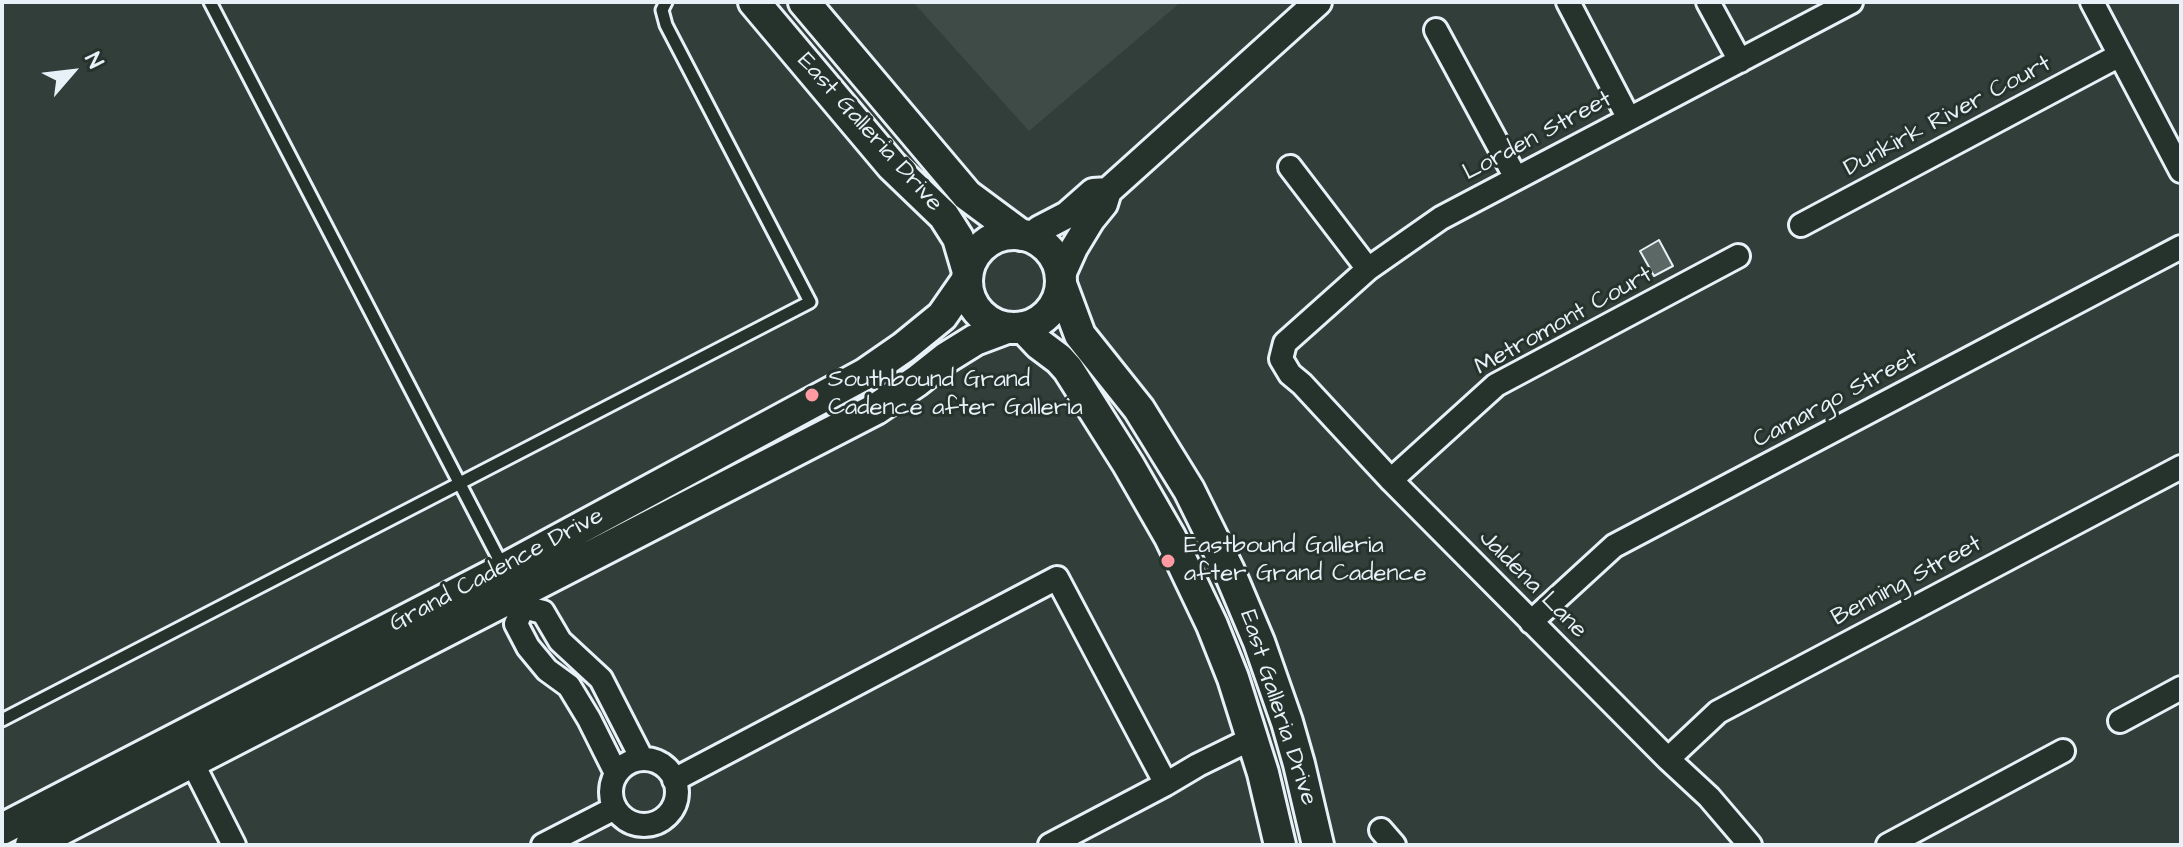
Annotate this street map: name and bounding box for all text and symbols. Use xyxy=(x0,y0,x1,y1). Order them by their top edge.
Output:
north arrow xyxy=(32,32,112,112)
text: N xyxy=(77,47,111,74)
street label: East Galleria Drive xyxy=(790,48,948,218)
street label: Dunkirk River Court xyxy=(1840,50,2056,184)
street label: Lorden Street xyxy=(1459,86,1617,188)
street label: Metromont Court xyxy=(1470,261,1658,383)
street label: Camargo Street xyxy=(1749,344,1923,456)
place label: Southbound Grand Cadence after Galleria xyxy=(828,367,1083,423)
marker: Southbound Grand Cadence after Galleria xyxy=(803,386,821,404)
street label: Grand Cadence Drive xyxy=(385,502,609,640)
street label: Jaldena Lane xyxy=(1472,525,1592,645)
street label: Benning Street xyxy=(1827,530,1987,634)
place label: Eastbound Galleria after Grand Cadence xyxy=(1184,533,1427,589)
marker: Eastbound Galleria after Grand Cadence xyxy=(1159,552,1177,570)
street label: East Galleria Drive xyxy=(1232,607,1322,809)

